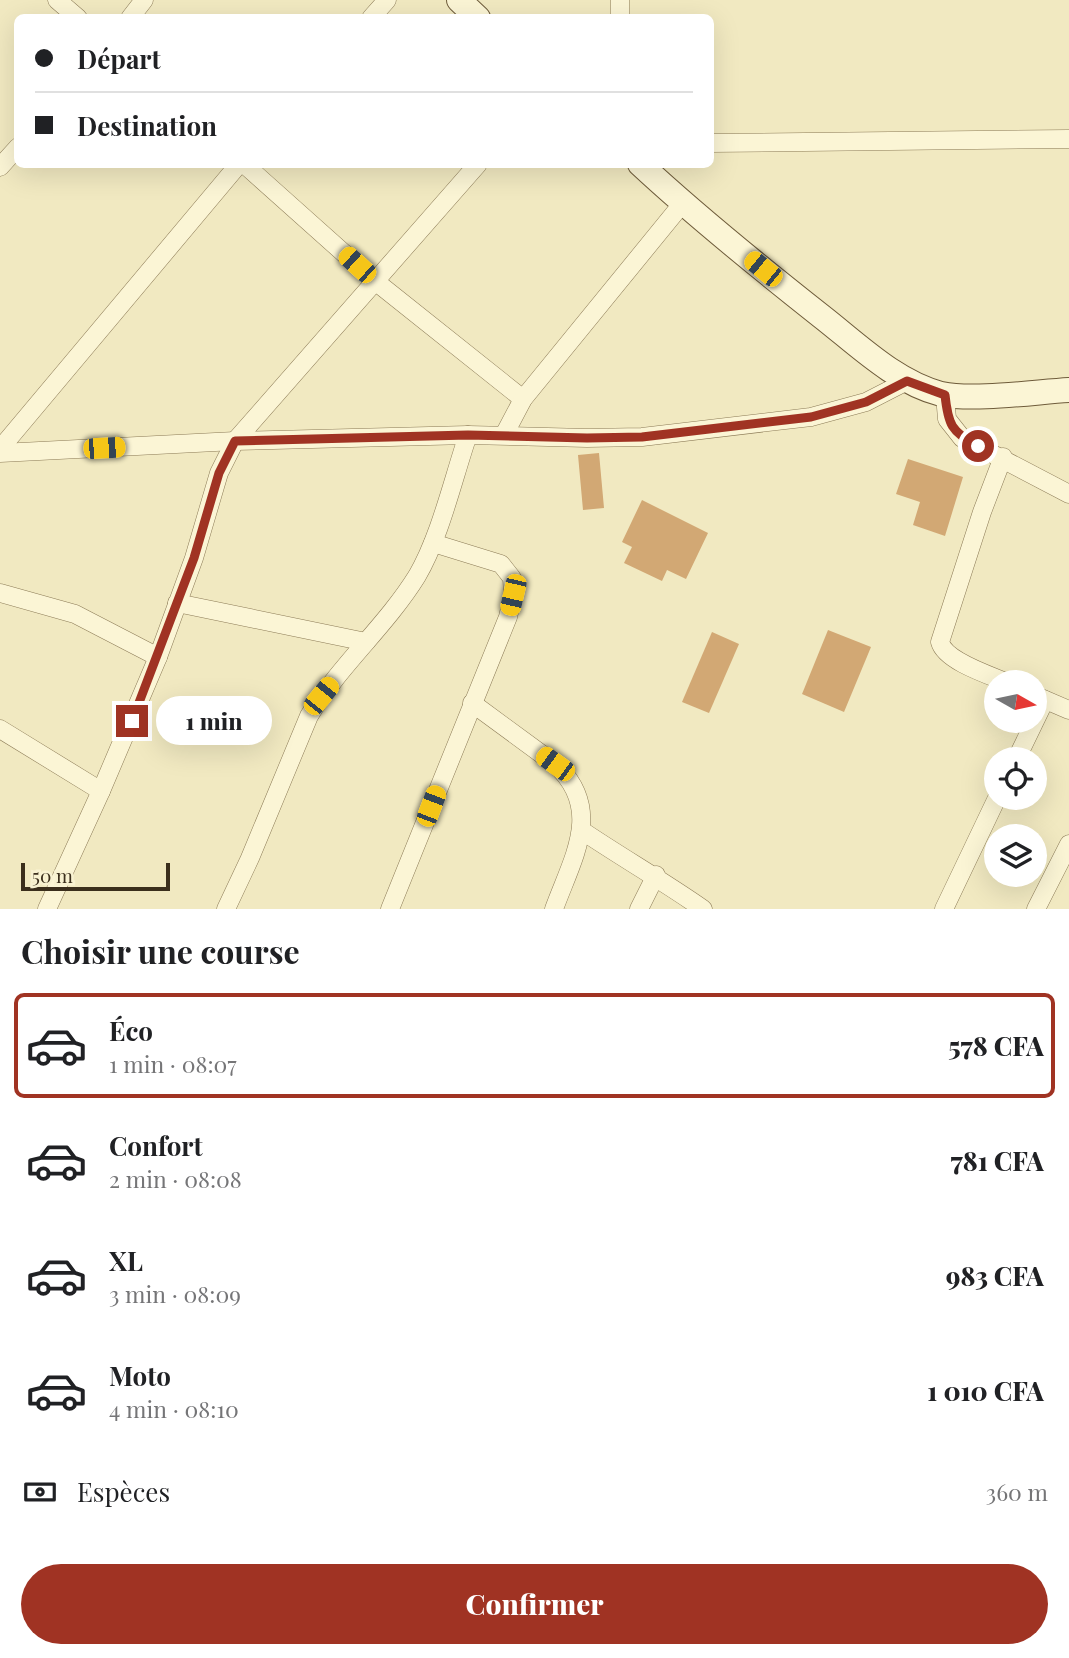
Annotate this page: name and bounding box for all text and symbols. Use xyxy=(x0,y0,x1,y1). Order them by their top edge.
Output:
text: Départ xyxy=(77,41,161,76)
text: Destination xyxy=(77,108,217,143)
car xyxy=(335,243,380,287)
car xyxy=(741,248,786,290)
route start xyxy=(962,430,994,462)
car xyxy=(83,436,126,460)
car xyxy=(499,572,528,618)
north arrow xyxy=(984,670,1046,733)
map controls xyxy=(984,670,1047,887)
car xyxy=(300,673,343,719)
callout: 1 min xyxy=(156,696,272,746)
route end xyxy=(116,705,148,737)
text: 1 min xyxy=(186,705,242,736)
car xyxy=(532,743,579,785)
button: locate xyxy=(984,747,1047,810)
car xyxy=(414,783,449,829)
button: layers xyxy=(984,824,1047,887)
scale bar xyxy=(21,860,170,892)
text: 50 m xyxy=(32,862,73,888)
text: Choisir une course xyxy=(21,929,300,972)
text: Éco xyxy=(109,1013,153,1048)
icon: car xyxy=(25,1014,88,1077)
text: 578 CFA xyxy=(948,1028,1044,1063)
text: 1 min · 08:07 xyxy=(109,1048,237,1079)
text: Confort xyxy=(109,1128,203,1163)
icon: car xyxy=(25,1129,88,1192)
text: 781 CFA xyxy=(951,1143,1044,1178)
text: 2 min · 08:08 xyxy=(109,1163,242,1194)
text: XL xyxy=(109,1243,143,1278)
icon: car xyxy=(25,1244,88,1307)
text: 983 CFA xyxy=(946,1258,1044,1293)
text: 3 min · 08:09 xyxy=(109,1278,241,1309)
text: Moto xyxy=(109,1358,171,1393)
icon: car xyxy=(25,1359,88,1422)
text: 1 010 CFA xyxy=(927,1373,1044,1408)
text: 4 min · 08:10 xyxy=(109,1393,239,1424)
icon: cash xyxy=(21,1473,59,1511)
text: Espèces xyxy=(77,1474,170,1509)
text: 360 m xyxy=(986,1476,1048,1507)
button: Confirmer xyxy=(21,1564,1048,1644)

